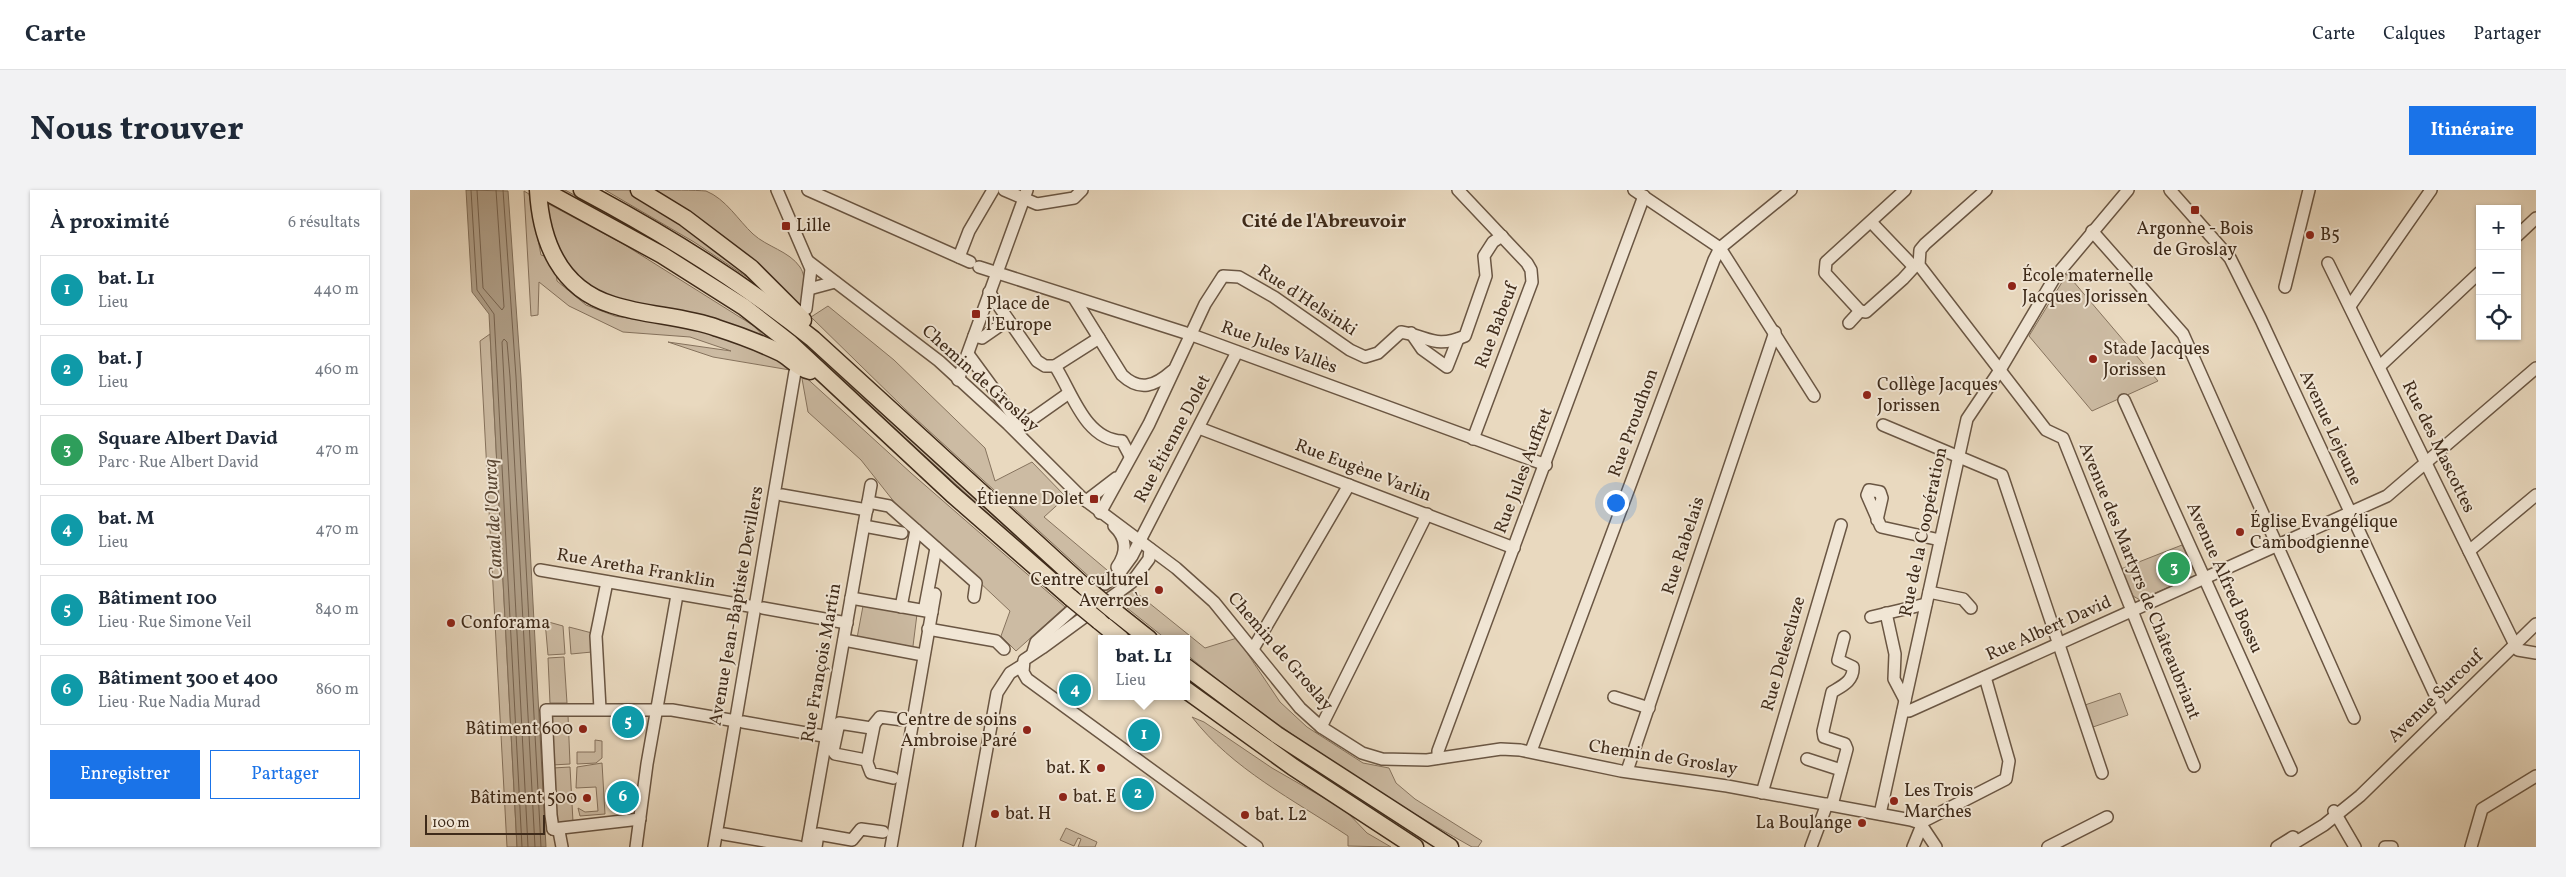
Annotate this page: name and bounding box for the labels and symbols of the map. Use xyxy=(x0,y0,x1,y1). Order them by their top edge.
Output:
marker: Argonne - Bois de Groslay xyxy=(2189,204,2201,216)
district label: Cité de l'Abreuvoir xyxy=(1242,209,1406,235)
place label: Lille xyxy=(796,214,831,239)
place label: Argonne - Bois de Groslay xyxy=(2137,217,2253,263)
marker: Lille xyxy=(780,220,792,232)
place label: B5 xyxy=(2320,223,2340,248)
marker: B5 xyxy=(2304,229,2316,241)
street label: Rue d'Helsinki xyxy=(1252,259,1362,343)
place label: École maternelle Jacques Jorissen xyxy=(2022,264,2153,310)
street label: Rue Babeuf xyxy=(1469,278,1525,372)
marker: École maternelle Jacques Jorissen xyxy=(2006,280,2018,292)
place label: Place de l'Europe xyxy=(986,292,1052,338)
marker: Place de l'Europe xyxy=(970,308,982,320)
street label: Rue Jules Vallès xyxy=(1217,315,1341,381)
street label: Chemin de Groslay xyxy=(916,319,1044,439)
place label: Stade Jacques Jorissen xyxy=(2103,337,2210,383)
marker: Stade Jacques Jorissen xyxy=(2087,353,2099,365)
street label: Rue Proudhon xyxy=(1603,365,1665,481)
street label: Avenue Lejeune xyxy=(2292,366,2368,490)
street label: Rue Étienne Dolet xyxy=(1129,370,1217,508)
place label: Collège Jacques Jorissen xyxy=(1877,373,1998,419)
street label: Rue des Mascottes xyxy=(2395,377,2481,517)
marker: Collège Jacques Jorissen xyxy=(1861,389,1873,401)
street label: Rue Jules Auffret xyxy=(1489,405,1559,537)
street label: Rue Eugène Varlin xyxy=(1291,433,1435,509)
street label: Avenue des Martyrs de Châteaubriant xyxy=(2072,439,2206,723)
street label: Rue de la Coopération xyxy=(1894,445,1954,619)
water label: Canal de l'Ourcq xyxy=(478,458,510,580)
street label: Avenue Jean-Baptiste Devillers xyxy=(704,484,770,728)
place label: Étienne Dolet xyxy=(977,487,1084,512)
your location xyxy=(1603,490,1629,516)
marker: Étienne Dolet xyxy=(1088,493,1100,505)
street label: Rue Rabelais xyxy=(1656,494,1712,598)
street label: Avenue Alfred Bossu xyxy=(2179,499,2269,657)
place label: Église Evangélique Cambodgienne xyxy=(2250,510,2398,556)
marker: Église Evangélique Cambodgienne xyxy=(2234,526,2246,538)
street label: Rue Aretha Franklin xyxy=(554,543,718,595)
pin: 3 xyxy=(2158,549,2190,587)
place label: Centre culturel Averroès xyxy=(1030,568,1149,614)
street label: Rue François Martin xyxy=(796,581,848,745)
marker: Centre culturel Averroès xyxy=(1153,584,1165,596)
street label: Chemin de Groslay xyxy=(1221,587,1339,717)
street label: Rue Albert David xyxy=(1982,590,2116,668)
street label: Rue Delescluze xyxy=(1756,594,1812,714)
place label: Conforama xyxy=(461,611,550,636)
marker: Conforama xyxy=(445,617,457,629)
street label: Avenue Surcouf xyxy=(2383,644,2491,749)
pin: 4 xyxy=(1059,671,1091,709)
pin: 5 xyxy=(612,703,644,741)
place label: Centre de soins Ambroise Paré xyxy=(897,708,1017,754)
pin: 1 xyxy=(1128,716,1160,754)
place label: Bâtiment 600 xyxy=(465,717,573,742)
marker: Bâtiment 600 xyxy=(577,723,589,735)
marker: Centre de soins Ambroise Paré xyxy=(1021,724,1033,736)
street label: Chemin de Groslay xyxy=(1587,734,1740,782)
place label: bat. K xyxy=(1046,756,1091,781)
marker: bat. K xyxy=(1095,762,1107,774)
pin: 2 xyxy=(1122,775,1154,813)
pin: 6 xyxy=(607,778,639,816)
place label: Les Trois Marches xyxy=(1904,779,1973,825)
place label: bat. E xyxy=(1073,785,1117,810)
place label: Bâtiment 500 xyxy=(470,786,577,811)
marker: bat. E xyxy=(1057,791,1069,803)
marker: Bâtiment 500 xyxy=(581,792,593,804)
marker: Les Trois Marches xyxy=(1888,795,1900,807)
place label: bat. H xyxy=(1005,802,1051,827)
place label: bat. L2 xyxy=(1255,803,1307,828)
marker: bat. H xyxy=(989,808,1001,820)
marker: bat. L2 xyxy=(1239,809,1251,821)
place label: La Boulange xyxy=(1756,811,1852,836)
scale bar xyxy=(425,812,545,835)
marker: La Boulange xyxy=(1856,817,1868,829)

